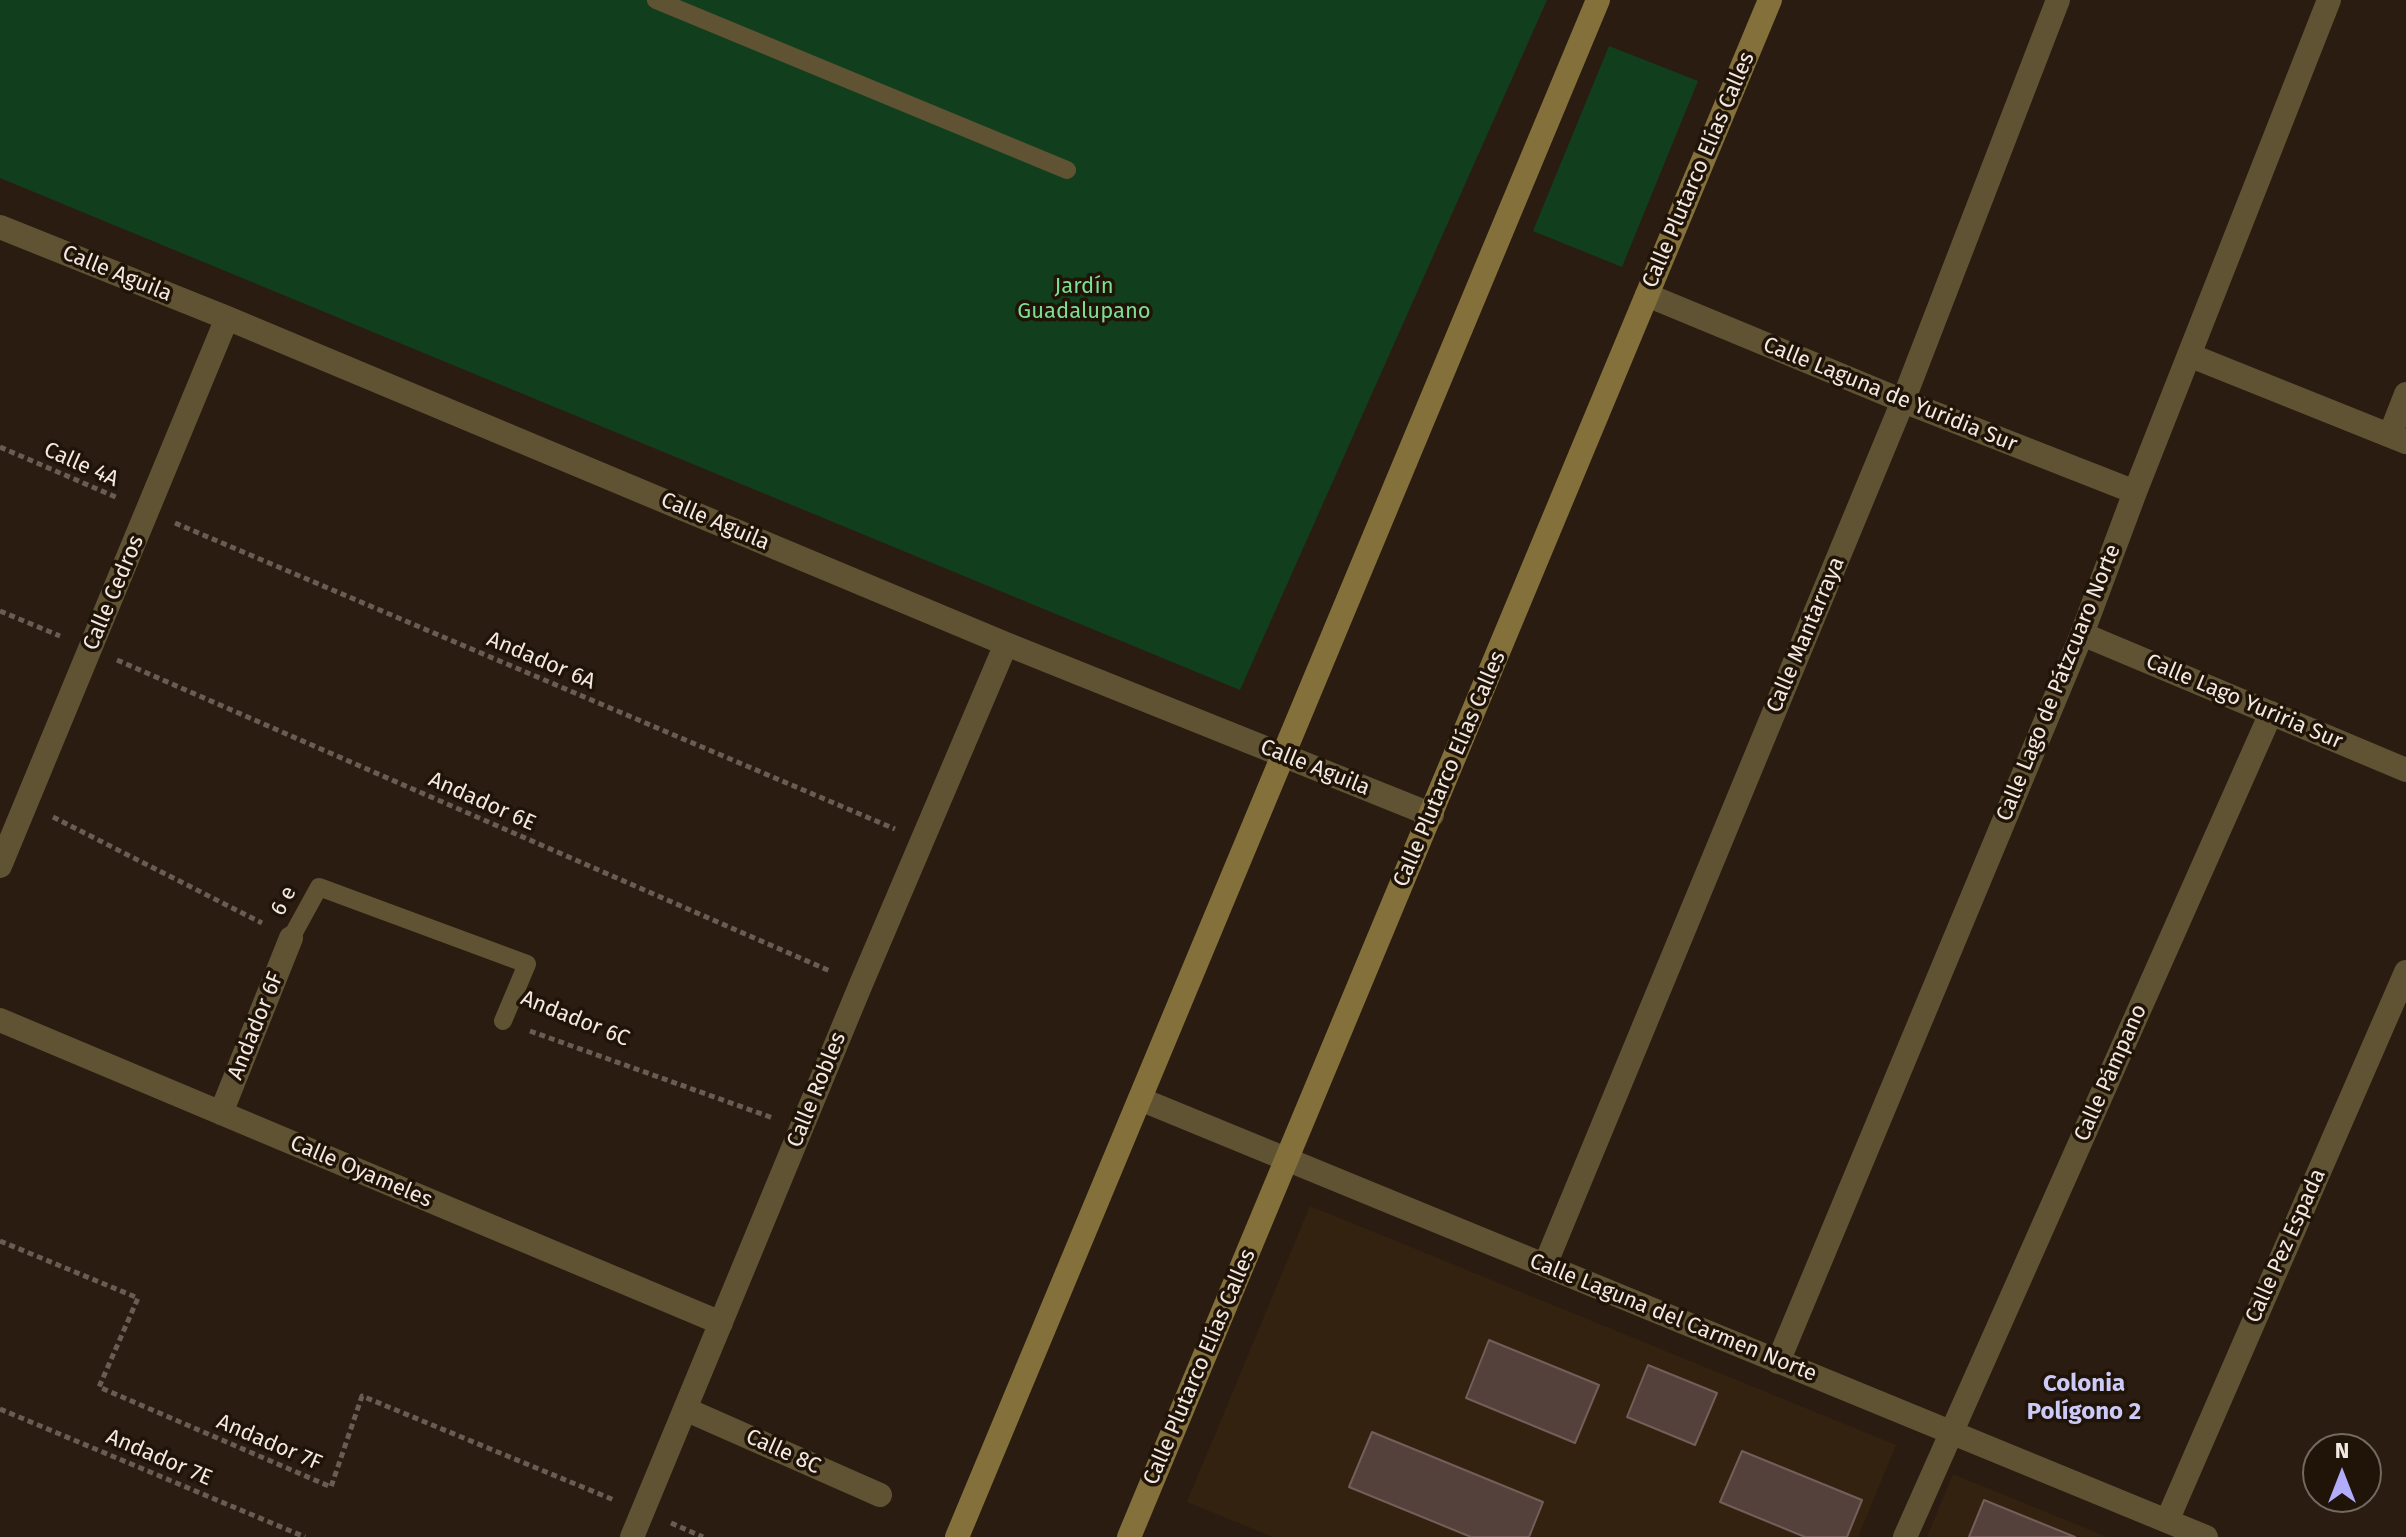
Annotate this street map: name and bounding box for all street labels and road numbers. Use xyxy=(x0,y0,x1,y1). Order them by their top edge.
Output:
street label: Calle Plutarco Elías Calles xyxy=(1637,48,1761,292)
street label: Calle Aguila xyxy=(58,240,176,308)
street label: Calle Laguna de Yuridia Sur xyxy=(1759,332,2021,458)
street label: Calle 4A xyxy=(40,437,122,493)
street label: Calle Aguila xyxy=(657,487,773,557)
street label: Calle Cedros xyxy=(78,531,150,655)
street label: Calle Lago de Pátzcuaro Norte xyxy=(1991,541,2127,825)
street label: Calle Mantarraya xyxy=(1761,553,1851,717)
street label: Andador 6A xyxy=(483,626,599,696)
street label: Calle Plutarco Elías Calles xyxy=(1388,647,1512,891)
street label: Calle Lago Yuriria Sur xyxy=(2142,649,2346,755)
street label: Calle Aguila xyxy=(1256,734,1374,802)
street label: Andador 6E xyxy=(424,767,540,837)
street label: 6 e xyxy=(265,882,303,920)
street label: Andador 6F xyxy=(223,968,289,1084)
street label: Andador 6C xyxy=(517,985,633,1053)
street label: Calle Pámpano xyxy=(2069,1000,2153,1146)
street label: Calle Robles xyxy=(782,1029,852,1151)
street label: Calle Oyameles xyxy=(286,1130,436,1214)
street label: Calle Pez Espada xyxy=(2240,1165,2332,1327)
street label: Calle Plutarco Elías Calles xyxy=(1138,1245,1262,1489)
street label: Calle Laguna del Carmen Norte xyxy=(1526,1248,1820,1388)
street label: Andador 7F xyxy=(213,1409,325,1477)
street label: Andador 7E xyxy=(102,1424,216,1492)
street label: Calle 8C xyxy=(742,1424,824,1480)

